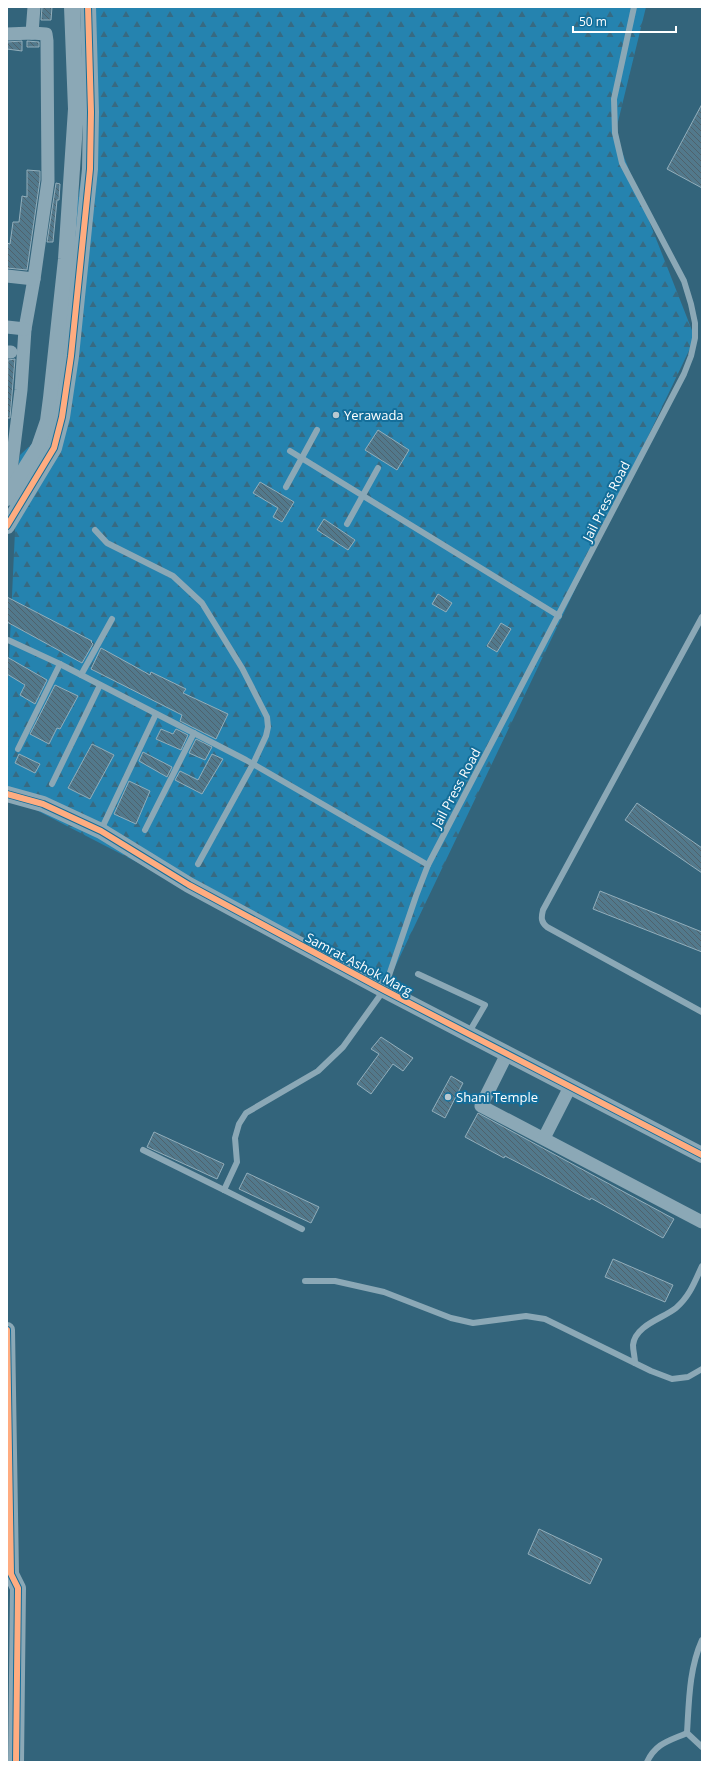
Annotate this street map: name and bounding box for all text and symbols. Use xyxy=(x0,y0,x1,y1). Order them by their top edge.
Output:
scale bar xyxy=(573,8,676,34)
text: 50 m xyxy=(579,13,607,30)
place label: Yerawada xyxy=(344,406,404,424)
marker: Yerawada xyxy=(331,410,341,420)
street label: Jail Press Road xyxy=(577,458,634,546)
street label: Jail Press Road xyxy=(426,745,485,833)
street label: Samrat Ashok Marg xyxy=(302,928,416,1000)
place label: Shani Temple xyxy=(456,1088,538,1106)
marker: Shani Temple xyxy=(443,1092,453,1102)

